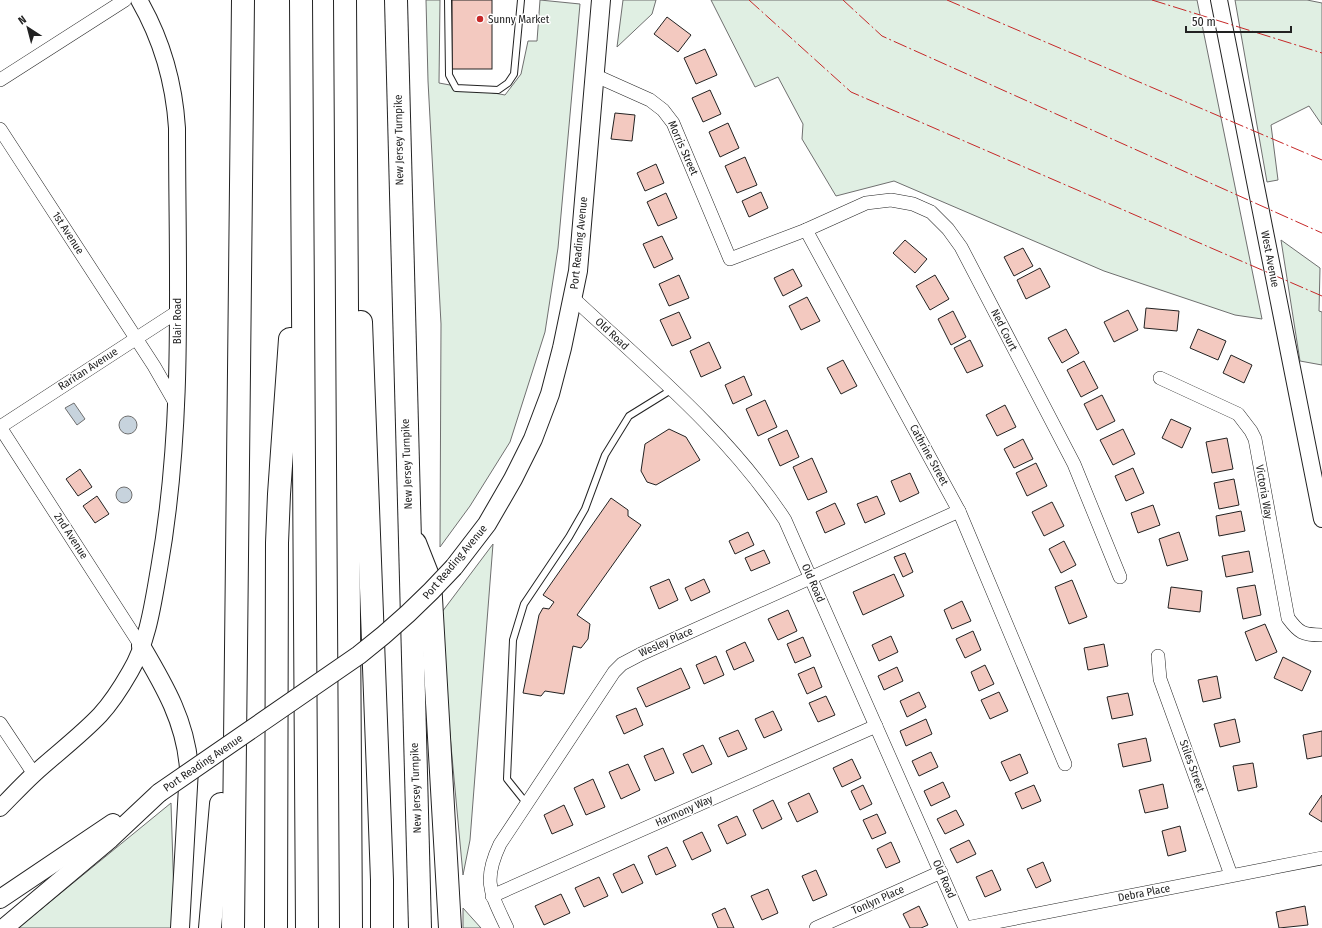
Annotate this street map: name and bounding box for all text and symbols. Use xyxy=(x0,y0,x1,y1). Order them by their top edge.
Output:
north arrow xyxy=(8,8,48,48)
scale bar xyxy=(1186,8,1291,34)
text: N xyxy=(16,13,29,28)
place label: Sunny Market xyxy=(488,13,550,26)
marker: Sunny Market xyxy=(475,14,485,24)
text: 50 m xyxy=(1192,15,1216,29)
street label: New Jersey Turnpike xyxy=(392,95,406,185)
street label: Morris Street xyxy=(665,119,701,178)
street label: Port Reading Avenue xyxy=(568,196,590,290)
street label: 1st Avenue xyxy=(49,209,87,257)
street label: West Avenue xyxy=(1258,230,1282,288)
street label: Blair Road xyxy=(171,298,184,344)
street label: Ned Court xyxy=(988,307,1020,353)
street label: Old Road xyxy=(593,315,631,353)
street label: Raritan Avenue xyxy=(56,345,120,393)
street label: New Jersey Turnpike xyxy=(399,418,415,510)
street label: Cathrine Street xyxy=(907,422,951,488)
street label: Victoria Way xyxy=(1253,464,1275,520)
street label: 2nd Avenue xyxy=(51,511,91,561)
street label: Port Reading Avenue xyxy=(420,522,490,602)
street label: Old Road xyxy=(799,562,827,604)
street label: Wesley Place xyxy=(637,624,695,660)
street label: Port Reading Avenue xyxy=(161,732,245,794)
street label: Stiles Street xyxy=(1177,738,1208,794)
street label: New Jersey Turnpike xyxy=(408,742,424,834)
street label: Harmony Way xyxy=(653,793,715,829)
street label: Old Road xyxy=(930,858,958,900)
street label: Debra Place xyxy=(1117,882,1171,904)
street label: Tonlyn Place xyxy=(850,883,906,917)

